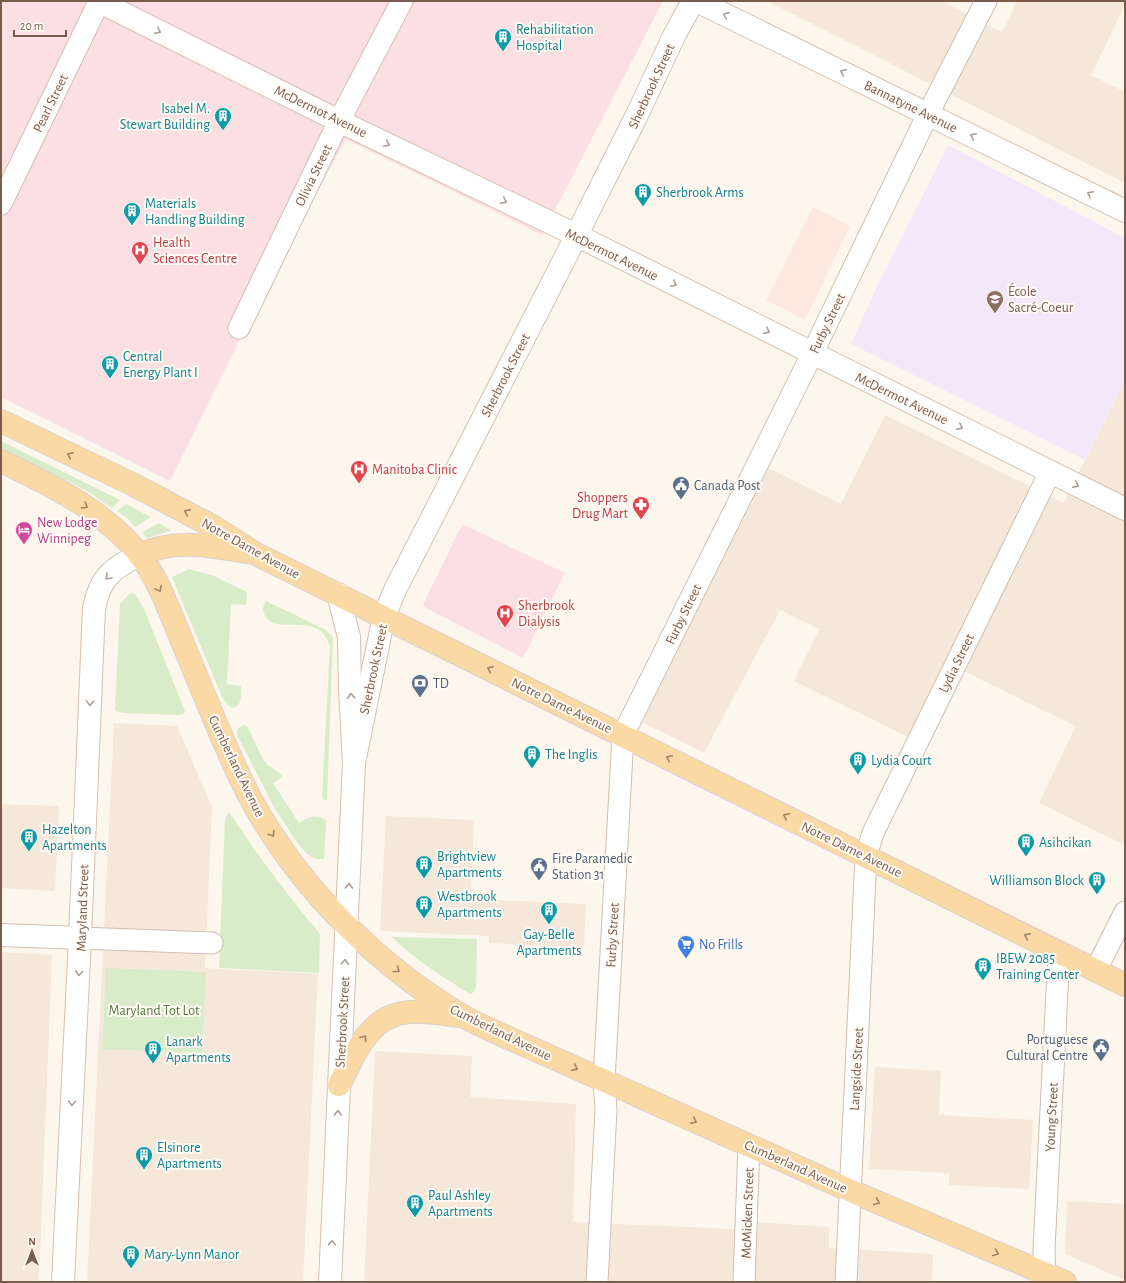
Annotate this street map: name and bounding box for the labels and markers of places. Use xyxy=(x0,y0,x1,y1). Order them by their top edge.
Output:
place label: Rehabilitation Hospital xyxy=(516,23,594,53)
building icon: Rehabilitation Hospital xyxy=(493,27,513,52)
place label: Isabel M. Stewart Building xyxy=(120,102,210,132)
building icon: Isabel M. Stewart Building xyxy=(213,106,233,131)
building icon: Sherbrook Arms xyxy=(633,182,653,207)
place label: Sherbrook Arms xyxy=(656,186,744,200)
place label: Materials Handling Building xyxy=(145,197,245,227)
building icon: Materials Handling Building xyxy=(122,201,142,226)
place label: Health Sciences Centre xyxy=(153,236,237,266)
hospital icon: Health Sciences Centre xyxy=(130,240,150,265)
place label: École Sacré-Coeur xyxy=(1008,282,1074,315)
school or university icon: École Sacré-Coeur xyxy=(985,289,1005,314)
place label: Central Energy Plant I xyxy=(123,350,198,380)
building icon: Central Energy Plant I xyxy=(100,354,120,379)
hospital icon: Manitoba Clinic xyxy=(349,459,369,484)
place label: Manitoba Clinic xyxy=(372,463,458,477)
public building icon: Canada Post xyxy=(671,475,691,500)
place label: Canada Post xyxy=(694,479,761,493)
place label: Shoppers Drug Mart xyxy=(572,491,629,521)
pharmacy icon: Shoppers Drug Mart xyxy=(631,495,651,520)
place label: New Lodge Winnipeg xyxy=(37,516,98,546)
hotel icon: New Lodge Winnipeg xyxy=(14,520,34,545)
place label: Sherbrook Dialysis xyxy=(518,599,575,629)
hospital icon: Sherbrook Dialysis xyxy=(495,603,515,628)
bank icon: TD xyxy=(410,673,430,698)
place label: TD xyxy=(433,677,449,691)
building icon: The Inglis xyxy=(522,744,542,769)
place label: The Inglis xyxy=(545,748,597,762)
building icon: Lydia Court xyxy=(848,750,868,775)
place label: Lydia Court xyxy=(871,754,932,768)
place label: Hazelton Apartments xyxy=(42,823,107,853)
building icon: Hazelton Apartments xyxy=(19,827,39,852)
building icon: Asihcikan xyxy=(1016,832,1036,857)
place label: Asihcikan xyxy=(1039,836,1091,850)
place label: Brightview Apartments xyxy=(437,850,502,880)
place label: Fire Paramedic Station 31 xyxy=(552,852,633,882)
building icon: Brightview Apartments xyxy=(414,854,434,879)
public building icon: Fire Paramedic Station 31 xyxy=(529,856,549,881)
building icon: Williamson Block xyxy=(1087,870,1107,895)
place label: Williamson Block xyxy=(989,874,1085,888)
place label: Westbrook Apartments xyxy=(437,890,502,920)
building icon: Westbrook Apartments xyxy=(414,894,434,919)
building icon: Gay-Belle Apartments xyxy=(539,900,559,925)
place label: Gay-Belle Apartments xyxy=(517,928,581,958)
supermarket icon: No Frills xyxy=(676,934,696,959)
place label: No Frills xyxy=(699,938,743,952)
place label: IBEW 2085 Training Center xyxy=(996,952,1080,982)
building icon: IBEW 2085 Training Center xyxy=(973,956,993,981)
place label: Portuguese Cultural Centre xyxy=(1006,1033,1088,1063)
place label: Lanark Apartments xyxy=(166,1035,231,1065)
public building icon: Portuguese Cultural Centre xyxy=(1091,1037,1111,1062)
building icon: Lanark Apartments xyxy=(143,1039,163,1064)
place label: Elsinore Apartments xyxy=(157,1141,222,1171)
building icon: Elsinore Apartments xyxy=(134,1145,154,1170)
place label: Paul Ashley Apartments xyxy=(428,1189,493,1219)
building icon: Paul Ashley Apartments xyxy=(405,1193,425,1218)
building icon: Mary-Lynn Manor xyxy=(121,1244,141,1269)
place label: Mary-Lynn Manor xyxy=(144,1248,240,1262)

